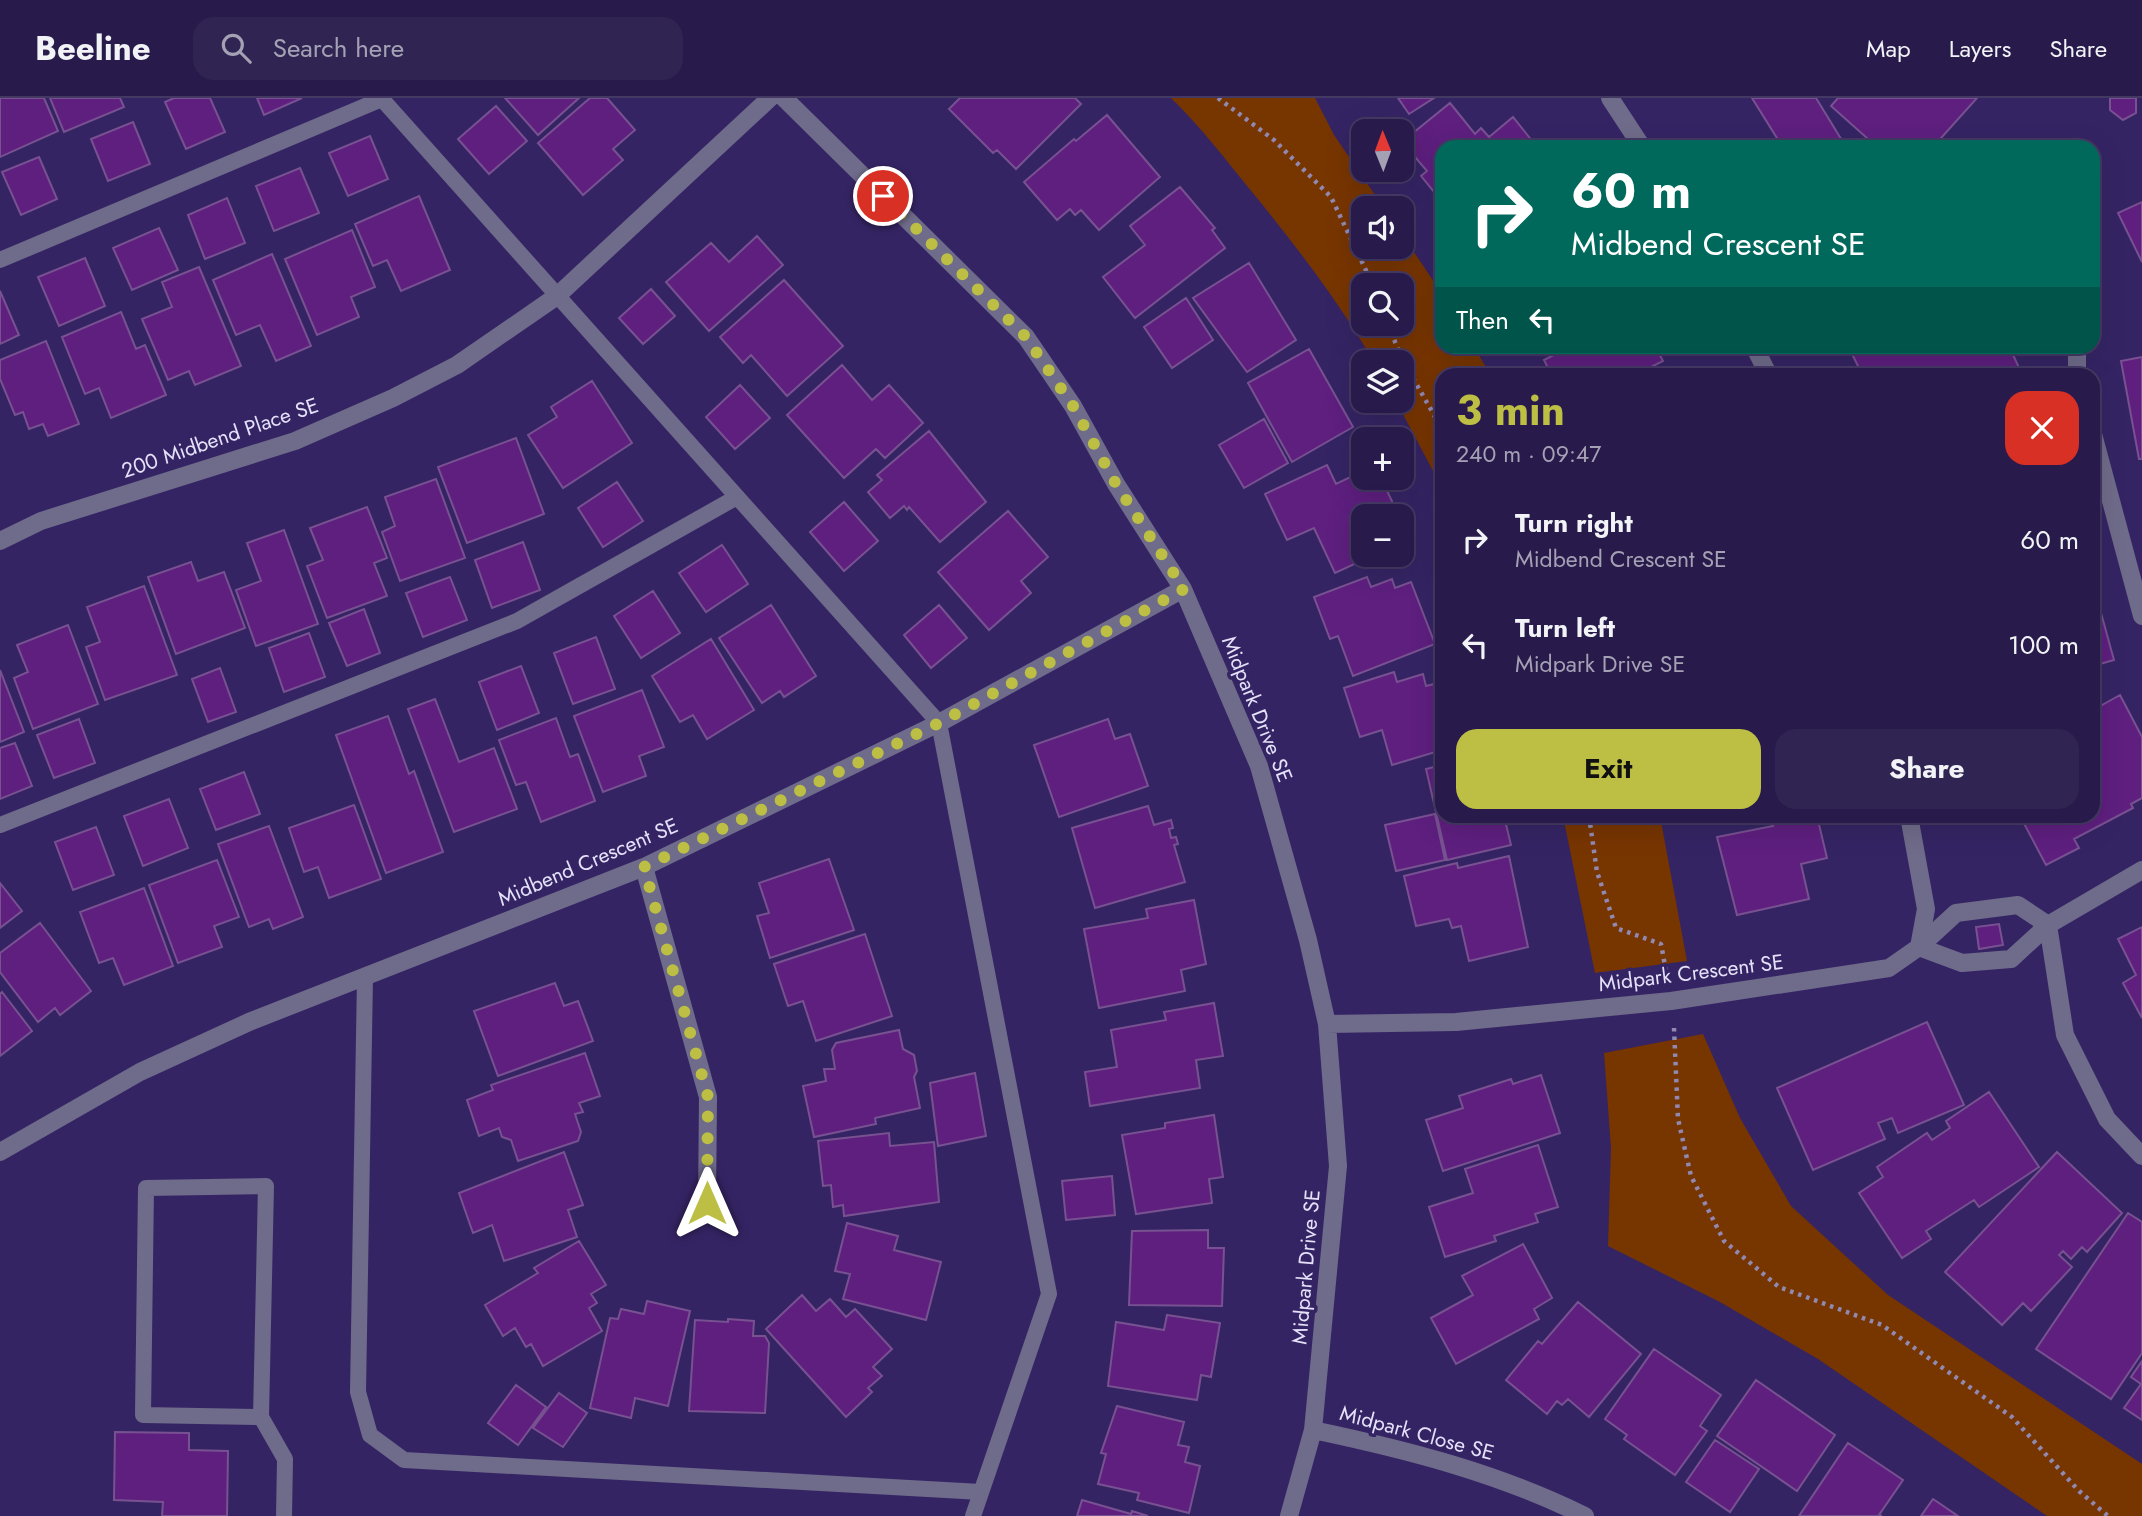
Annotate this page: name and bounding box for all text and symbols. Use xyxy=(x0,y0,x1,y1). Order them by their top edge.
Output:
search box xyxy=(193,17,683,80)
text: Beeline xyxy=(35,25,151,72)
icon: search xyxy=(217,29,255,67)
text: Search here xyxy=(273,29,404,67)
text: Map xyxy=(1866,31,1911,66)
text: Layers xyxy=(1949,31,2011,66)
text: Share xyxy=(2049,31,2107,66)
north arrow xyxy=(1351,119,1414,182)
map controls xyxy=(1351,119,1414,567)
text: 60 m xyxy=(1571,156,1691,226)
pin xyxy=(853,166,913,226)
icon: right xyxy=(1456,168,1547,259)
icon: arrive xyxy=(864,177,902,215)
button: sound xyxy=(1351,196,1414,259)
text: Midbend Crescent SE xyxy=(1571,221,1866,267)
button: search xyxy=(1351,273,1414,336)
text: Then xyxy=(1456,301,1509,339)
icon: left xyxy=(1523,301,1561,339)
button: layers xyxy=(1351,350,1414,413)
text: 3 min xyxy=(1456,380,1565,441)
street label: 200 Midbend Place SE xyxy=(117,390,323,486)
button: close xyxy=(2005,391,2079,465)
button: + xyxy=(1351,427,1414,490)
text: 240 m · 09:47 xyxy=(1456,437,1601,471)
button: − xyxy=(1351,504,1414,567)
text: Turn right xyxy=(1515,504,1633,542)
icon: right xyxy=(1456,521,1494,559)
text: 60 m xyxy=(2020,521,2079,559)
text: Midbend Crescent SE xyxy=(1515,542,1727,576)
text: Turn left xyxy=(1515,609,1615,647)
icon: left xyxy=(1456,626,1494,664)
text: 100 m xyxy=(2008,626,2079,664)
street label: Midpark Drive SE xyxy=(1214,631,1300,787)
text: Midpark Drive SE xyxy=(1515,647,1685,681)
button: Exit xyxy=(1456,729,1761,809)
button: Share xyxy=(1775,729,2079,809)
street label: Midbend Crescent SE xyxy=(493,810,683,914)
street label: Midpark Crescent SE xyxy=(1597,947,1785,999)
position arrow xyxy=(670,1166,744,1240)
street label: Midpark Drive SE xyxy=(1284,1188,1328,1346)
street label: Midpark Close SE xyxy=(1337,1398,1497,1468)

